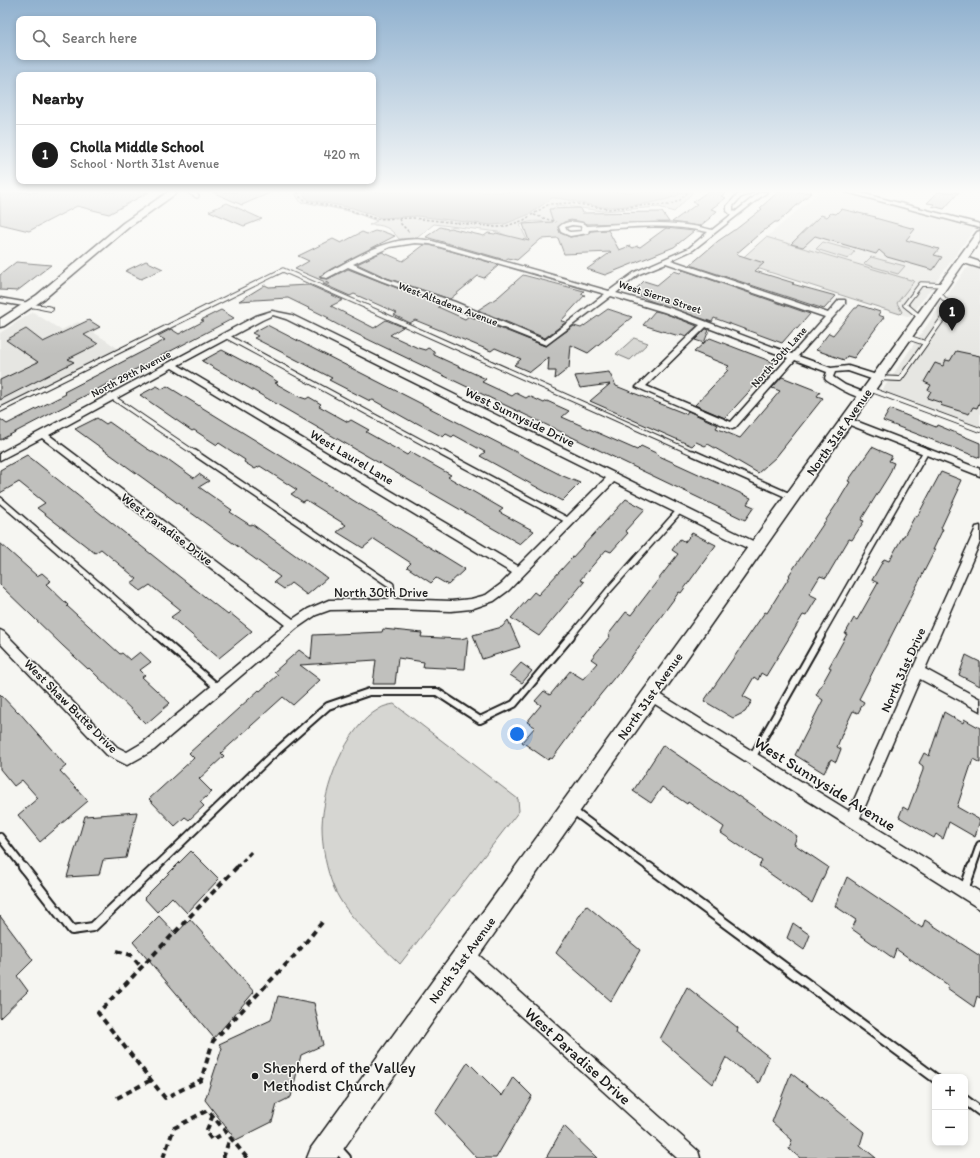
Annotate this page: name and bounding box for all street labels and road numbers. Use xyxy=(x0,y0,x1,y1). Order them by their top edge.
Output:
street label: West Sierra Street xyxy=(617,277,703,317)
street label: West Altadena Avenue xyxy=(396,279,500,329)
street label: North 30th Lane xyxy=(748,324,810,390)
street label: North 29th Avenue xyxy=(89,347,173,401)
street label: West Sunnyside Drive xyxy=(463,384,577,450)
street label: North 31st Avenue xyxy=(803,385,875,479)
street label: West Laurel Lane xyxy=(308,426,396,488)
street label: West Paradise Drive xyxy=(118,490,216,568)
street label: North 30th Drive xyxy=(334,585,428,600)
street label: North 31st Drive xyxy=(878,625,928,715)
street label: North 31st Avenue xyxy=(614,649,686,743)
street label: West Shaw Butte Drive xyxy=(21,656,121,756)
street label: West Sunnyside Avenue xyxy=(751,733,899,835)
street label: North 31st Avenue xyxy=(426,914,498,1006)
street label: West Paradise Drive xyxy=(521,1003,635,1109)

